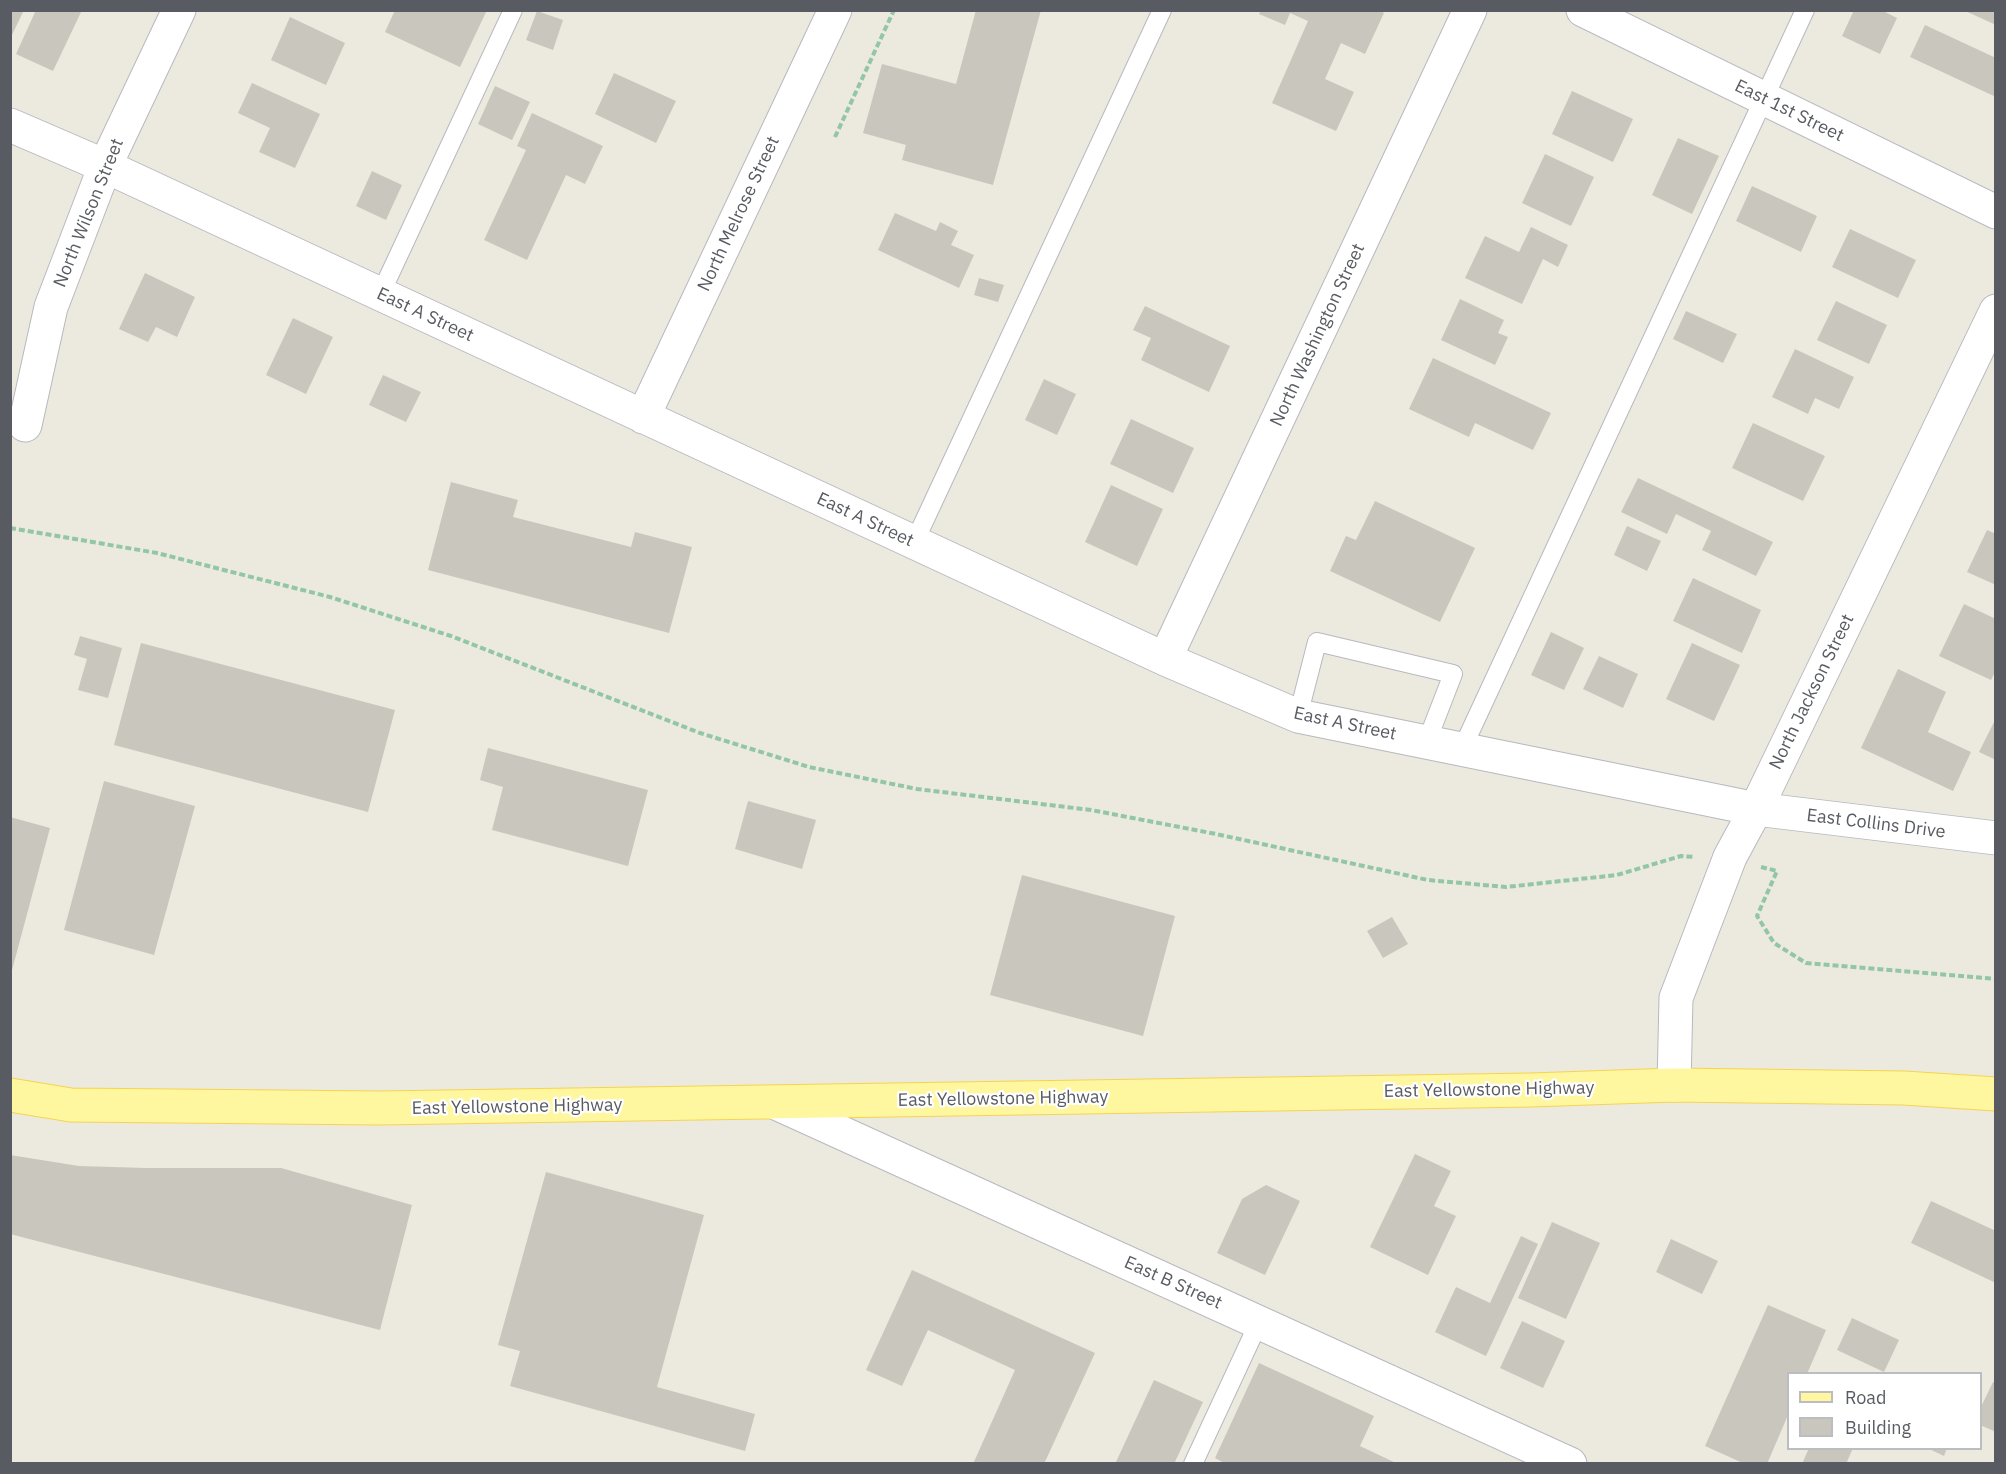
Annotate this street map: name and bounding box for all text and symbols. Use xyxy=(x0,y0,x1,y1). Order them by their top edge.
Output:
street label: East 1st Street xyxy=(1731,75,1847,147)
street label: North Melrose Street xyxy=(694,133,784,295)
street label: North Wilson Street xyxy=(49,136,129,290)
street label: North Washington Street xyxy=(1266,240,1370,430)
street label: East A Street xyxy=(373,283,477,347)
street label: East A Street xyxy=(813,488,917,552)
street label: North Jackson Street xyxy=(1765,611,1859,773)
street label: East A Street xyxy=(1292,703,1398,745)
street label: East Collins Drive xyxy=(1805,805,1947,843)
street label: East Yellowstone Highway xyxy=(1383,1077,1595,1103)
street label: East Yellowstone Highway xyxy=(897,1086,1109,1112)
street label: East Yellowstone Highway xyxy=(411,1094,623,1120)
street label: East B Street xyxy=(1121,1252,1225,1314)
legend xyxy=(1787,1372,1982,1450)
text: Road xyxy=(1845,1386,1886,1409)
text: Building xyxy=(1845,1416,1911,1439)

